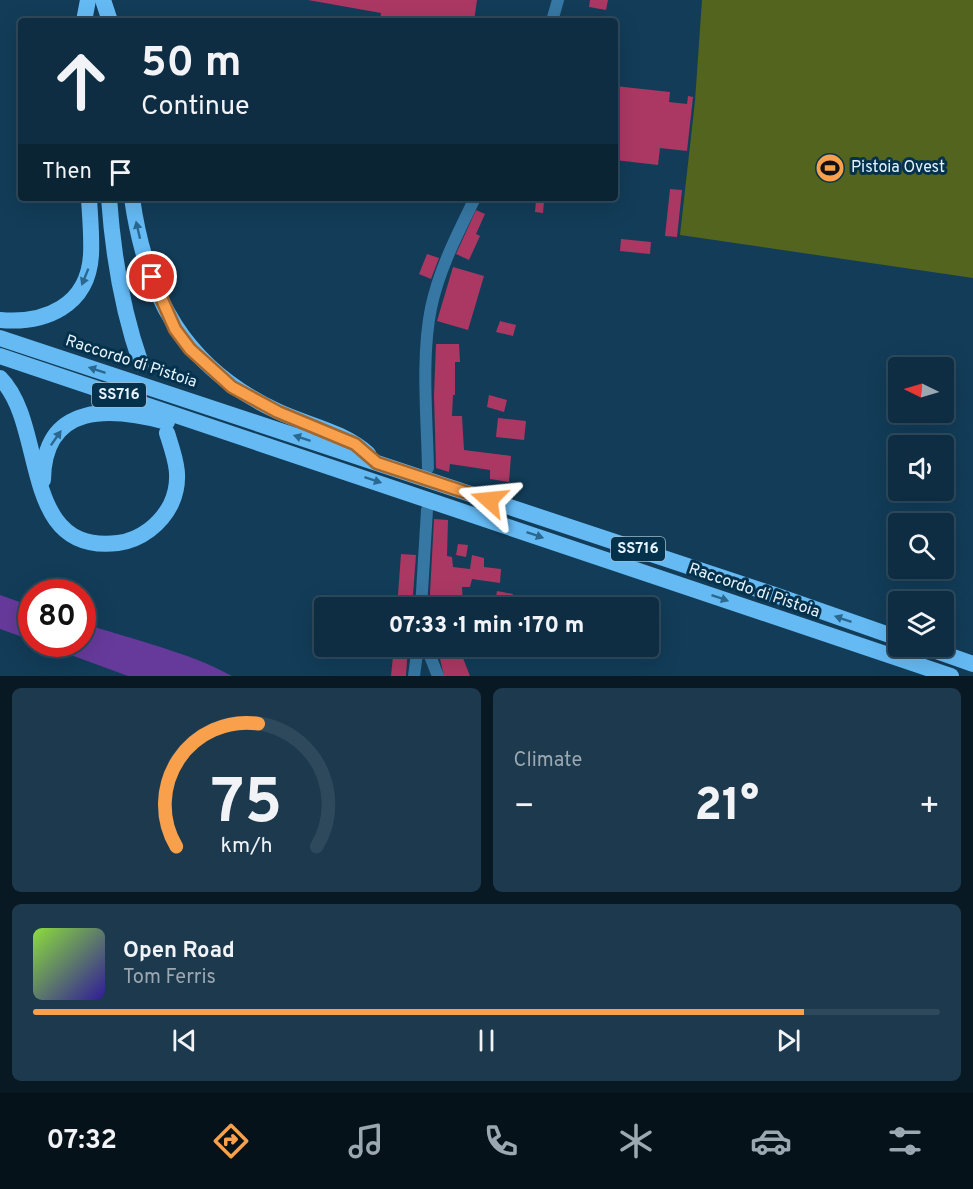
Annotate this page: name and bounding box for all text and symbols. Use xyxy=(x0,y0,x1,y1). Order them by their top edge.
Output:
text: 50 m xyxy=(141,38,242,91)
icon: ahead xyxy=(42,42,120,120)
text: Continue xyxy=(141,90,250,124)
sports icon: Pistoia Ovest xyxy=(814,152,846,184)
icon: arrive xyxy=(104,156,137,189)
place label: Pistoia Ovest xyxy=(851,158,945,178)
text: Then xyxy=(42,159,92,186)
one-way arrow xyxy=(132,221,142,239)
pin xyxy=(126,251,177,302)
icon: arrive xyxy=(135,260,168,293)
one-way arrow xyxy=(80,268,90,286)
street label: Raccordo di Pistoia xyxy=(63,331,199,393)
north arrow xyxy=(888,357,954,423)
map controls xyxy=(888,357,954,657)
one-way arrow xyxy=(88,365,106,374)
road number: SS716 xyxy=(92,383,146,407)
one-way arrow xyxy=(50,431,62,447)
one-way arrow xyxy=(293,432,311,442)
button: sound xyxy=(888,435,954,501)
position arrow xyxy=(457,468,521,532)
one-way arrow xyxy=(364,476,382,486)
button: search xyxy=(888,513,954,579)
one-way arrow xyxy=(526,531,544,541)
road number: SS716 xyxy=(611,537,665,561)
street label: Raccordo di Pistoia xyxy=(686,559,822,623)
speed limit sign: 80 xyxy=(18,579,96,657)
button: layers xyxy=(888,591,954,657)
one-way arrow xyxy=(711,594,729,604)
text: 07:33 · 1 min · 170 m xyxy=(389,613,584,640)
one-way arrow xyxy=(834,613,852,623)
text: Climate xyxy=(514,748,582,774)
text: 75 xyxy=(210,766,282,845)
text: 21° xyxy=(694,779,759,836)
text: − xyxy=(514,787,535,829)
text: + xyxy=(919,787,940,829)
text: km/h xyxy=(220,833,272,860)
text: Open Road xyxy=(123,938,235,965)
text: Tom Ferris xyxy=(123,965,216,991)
icon: previous xyxy=(168,1024,201,1057)
icon: pause xyxy=(470,1024,503,1057)
icon: next xyxy=(772,1024,805,1057)
icon: directions xyxy=(210,1120,252,1162)
icon: music xyxy=(345,1120,387,1162)
icon: phone xyxy=(480,1120,522,1162)
icon: climate xyxy=(615,1120,657,1162)
icon: car xyxy=(750,1120,792,1162)
icon: filters xyxy=(884,1120,926,1162)
text: 07:32 xyxy=(46,1124,117,1158)

